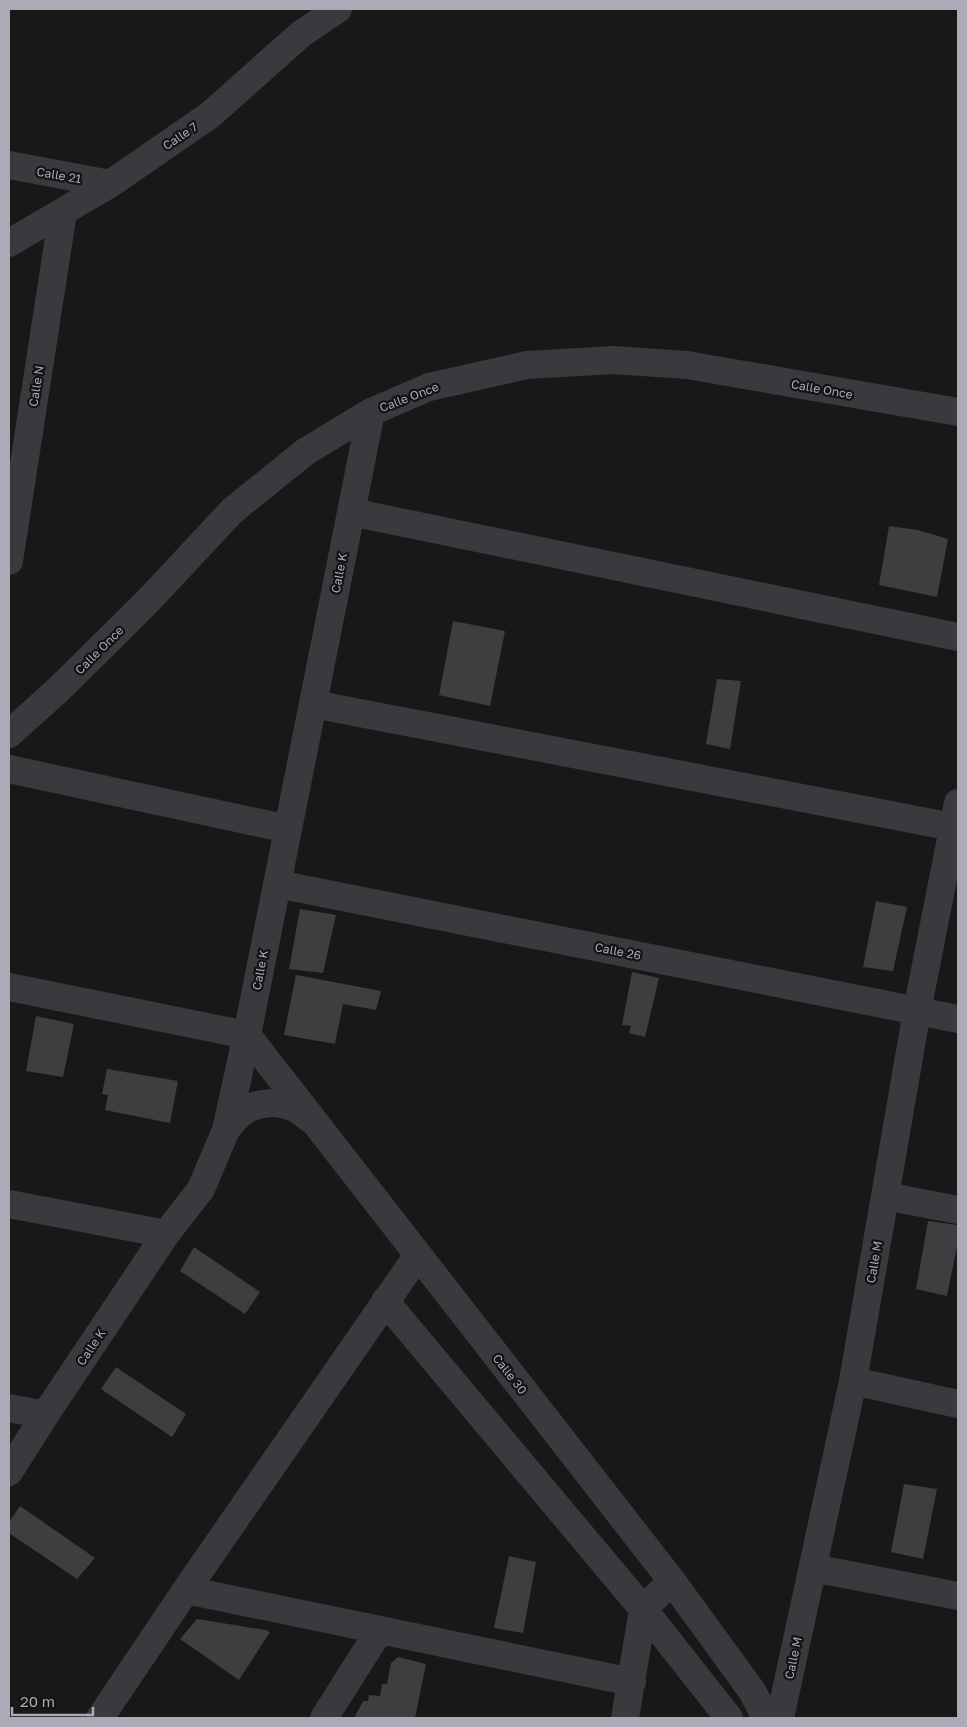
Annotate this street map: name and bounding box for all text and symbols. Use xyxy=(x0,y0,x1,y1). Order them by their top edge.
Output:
street label: Calle 7 xyxy=(160,119,200,153)
street label: Calle 21 xyxy=(35,164,83,186)
street label: Calle N xyxy=(25,364,47,408)
street label: Calle Once xyxy=(790,376,854,402)
street label: Calle Once xyxy=(377,379,441,415)
street label: Calle K xyxy=(328,552,350,594)
street label: Calle Once xyxy=(72,623,126,677)
street label: Calle 26 xyxy=(594,939,642,963)
street label: Calle K xyxy=(249,949,271,991)
street label: Calle M xyxy=(863,1240,885,1284)
street label: Calle K xyxy=(73,1326,109,1368)
street label: Calle 30 xyxy=(490,1351,530,1397)
street label: Calle M xyxy=(781,1636,805,1680)
scale bar xyxy=(12,1684,94,1716)
text: 20 m xyxy=(20,1692,55,1710)

